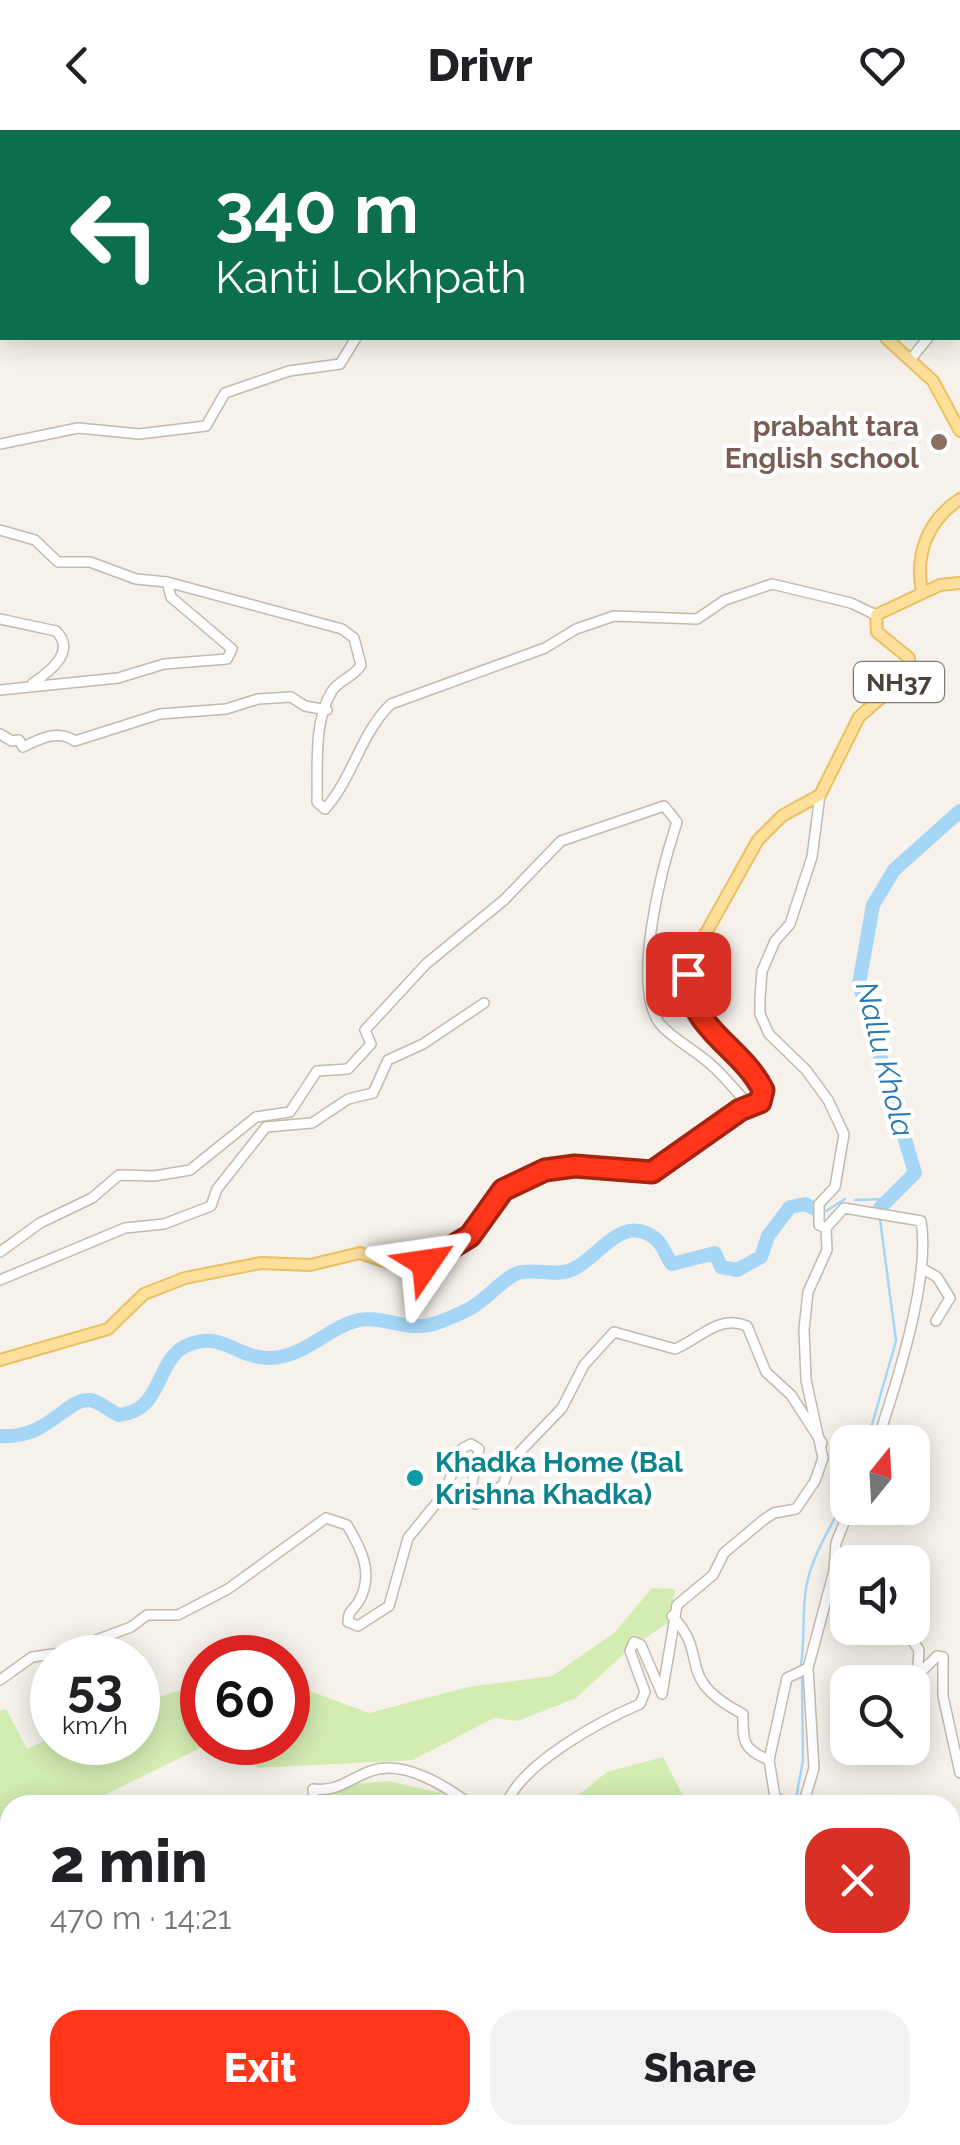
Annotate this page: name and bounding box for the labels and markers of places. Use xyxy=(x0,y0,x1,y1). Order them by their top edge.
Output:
place label: prabaht tara English school xyxy=(725,410,919,475)
marker: prabaht tara English school xyxy=(928,431,950,453)
pin xyxy=(646,932,731,1017)
place label: Khadka Home (Bal Krishna Khadka) xyxy=(435,1446,683,1511)
marker: Khadka Home (Bal Krishna Khadka) xyxy=(404,1467,426,1489)

